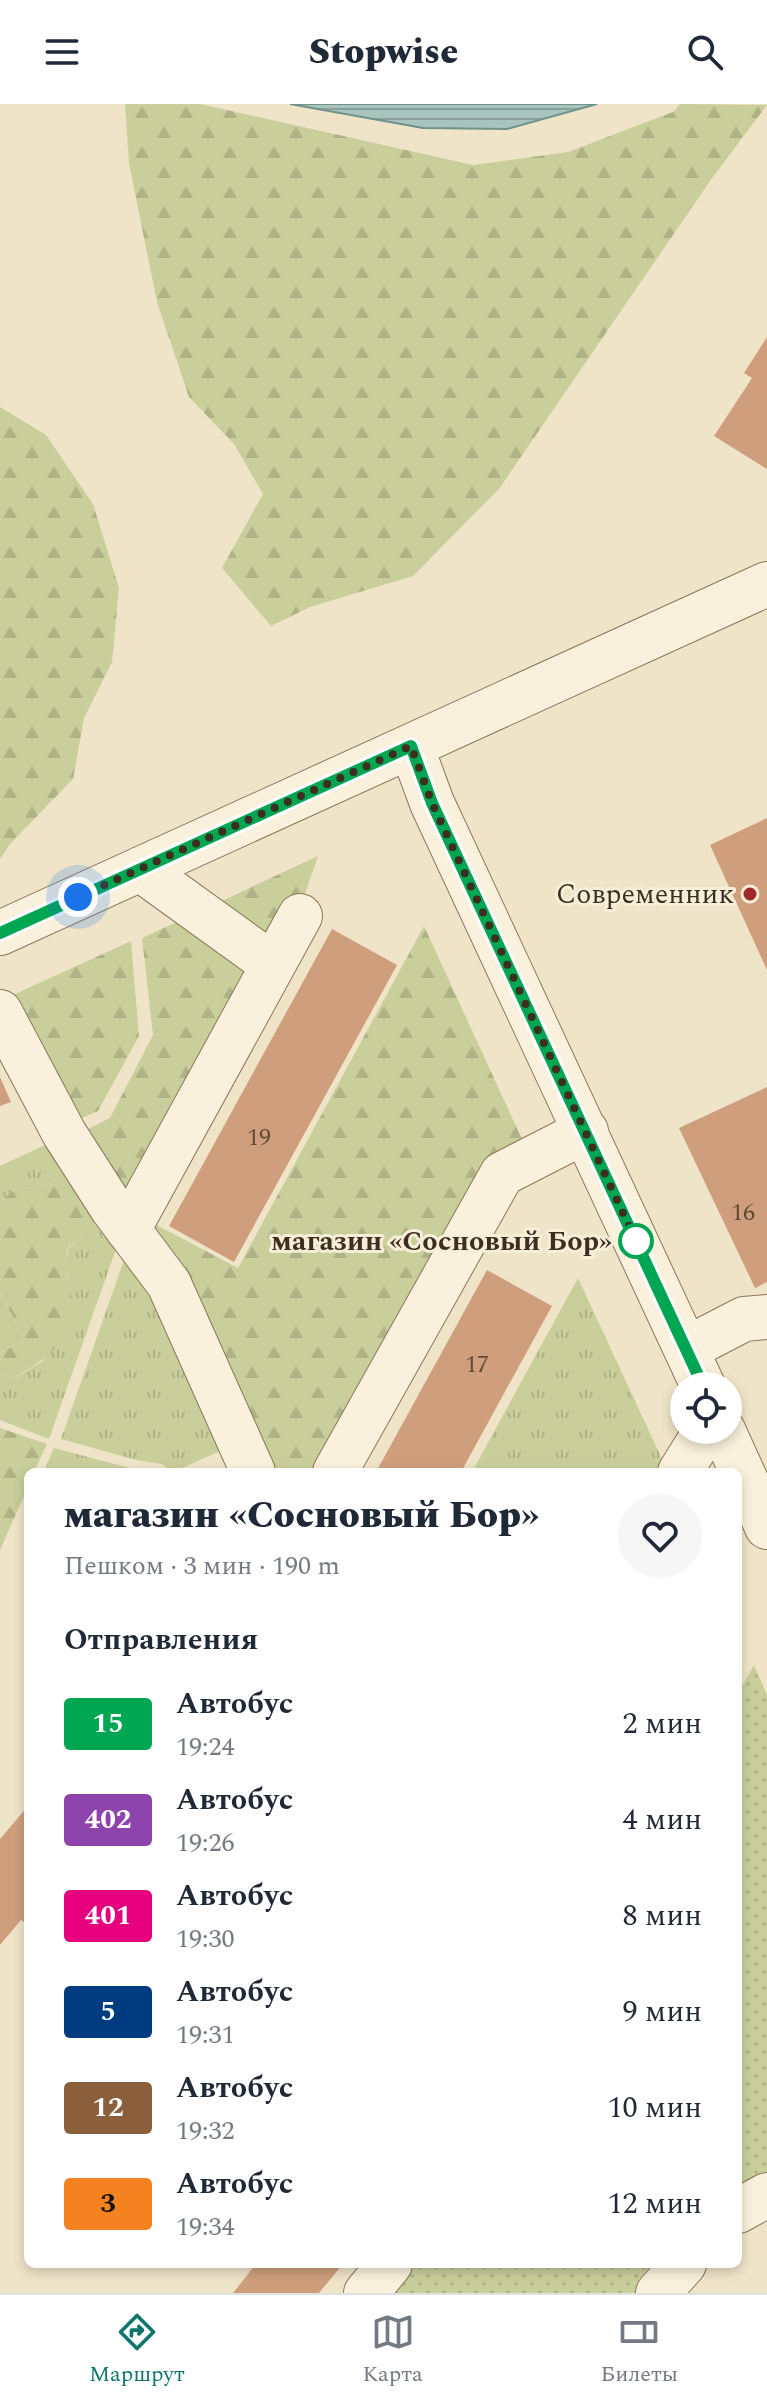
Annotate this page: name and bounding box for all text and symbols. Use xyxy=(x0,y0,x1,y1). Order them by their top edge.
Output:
text: Stopwise xyxy=(309,25,458,80)
icon: menu xyxy=(40,30,84,74)
icon: search xyxy=(683,30,727,74)
place label: Современник xyxy=(556,873,734,916)
your location xyxy=(58,877,98,917)
marker: Современник xyxy=(741,885,759,903)
house number: 19 xyxy=(247,1120,271,1156)
house number: 16 xyxy=(731,1195,755,1231)
place label: магазин «Сосновый Бор» xyxy=(271,1220,612,1263)
marker: магазин «Сосновый Бор» xyxy=(619,1224,653,1258)
house number: 17 xyxy=(465,1347,489,1383)
map controls xyxy=(670,1372,742,1444)
button: locate xyxy=(670,1372,742,1444)
text: магазин «Сосновый Бор» xyxy=(64,1487,540,1545)
button: heart xyxy=(618,1494,702,1578)
text: Пешком · 3 мин · 190 m xyxy=(64,1546,340,1586)
text: Отправления xyxy=(64,1617,258,1663)
text: Автобус xyxy=(176,1681,293,1727)
text: 2 мин xyxy=(623,1701,702,1747)
text: 15 xyxy=(92,1702,124,1745)
text: 19:24 xyxy=(176,1727,235,1767)
text: Автобус xyxy=(176,1777,293,1823)
text: 4 мин xyxy=(623,1797,702,1843)
text: 402 xyxy=(84,1798,132,1841)
text: 19:26 xyxy=(176,1823,235,1863)
text: Автобус xyxy=(176,1873,293,1919)
text: 8 мин xyxy=(623,1893,702,1939)
text: 401 xyxy=(84,1894,132,1937)
text: 19:30 xyxy=(176,1919,235,1959)
text: Автобус xyxy=(176,1969,293,2015)
text: 9 мин xyxy=(623,1989,702,2035)
text: 5 xyxy=(100,1990,116,2033)
text: 19:31 xyxy=(176,2015,235,2055)
text: Автобус xyxy=(176,2065,293,2111)
text: 10 мин xyxy=(608,2085,702,2131)
text: 12 xyxy=(92,2086,124,2129)
text: 19:32 xyxy=(176,2111,235,2151)
text: Автобус xyxy=(176,2161,293,2207)
text: 12 мин xyxy=(608,2181,702,2227)
text: 3 xyxy=(100,2182,116,2225)
text: 19:34 xyxy=(176,2207,235,2247)
tab: Маршрут xyxy=(89,2310,185,2391)
tab: Карта xyxy=(363,2310,423,2391)
tab: Билеты xyxy=(601,2310,678,2391)

